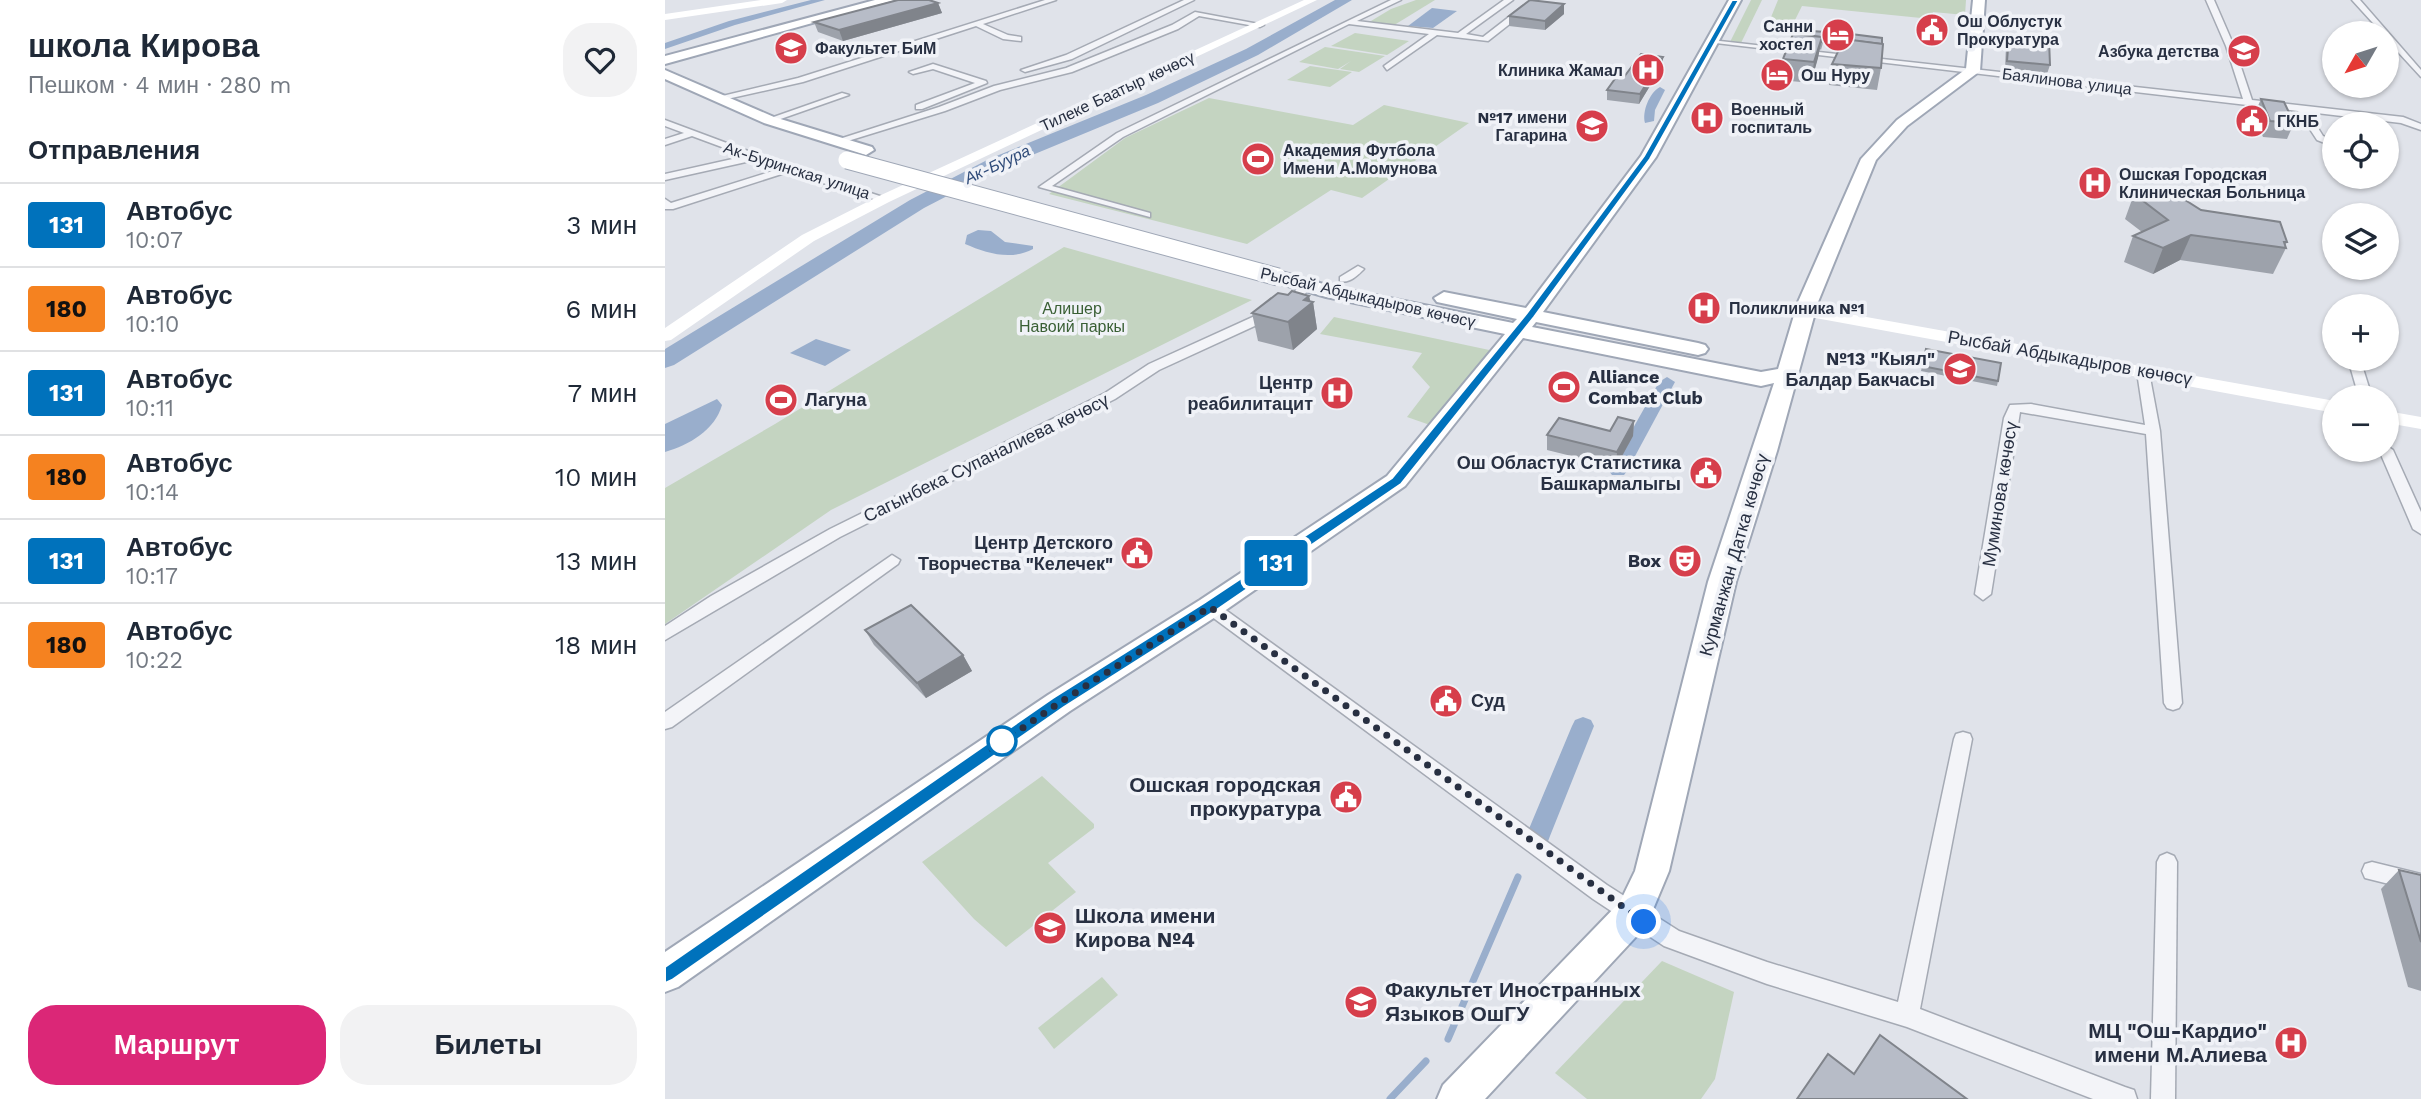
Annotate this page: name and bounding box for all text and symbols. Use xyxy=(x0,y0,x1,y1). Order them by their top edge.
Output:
public building icon: Ош Облустук Прокуратура xyxy=(1913,11,1951,49)
place label: Ош Облустук Прокуратура xyxy=(1957,12,2063,49)
hotel icon: Санни хостел xyxy=(1819,16,1857,54)
place label: Санни хостел xyxy=(1759,17,1813,54)
north arrow xyxy=(2322,21,2399,98)
map controls xyxy=(2322,21,2399,462)
button: heart xyxy=(563,23,637,97)
text: школа Кирова xyxy=(28,26,259,65)
school or university icon: Факультет БиМ xyxy=(772,29,810,67)
school or university icon: Азбука детства xyxy=(2225,32,2263,70)
place label: Факультет БиМ xyxy=(815,39,936,58)
place label: Азбука детства xyxy=(2098,42,2219,61)
street label: Тилеке Баатыр көчөсү xyxy=(1037,47,1197,136)
hospital icon: Клиника Жамал xyxy=(1629,51,1667,89)
hotel icon: Ош Нуру xyxy=(1758,56,1796,94)
place label: Клиника Жамал xyxy=(1498,61,1623,80)
street label: Баялинова улица xyxy=(2001,64,2133,99)
place label: Ош Нуру xyxy=(1801,66,1870,85)
text: Пешком · 4 мин · 280 m xyxy=(28,72,291,99)
hospital icon: Военный госпиталь xyxy=(1688,99,1726,137)
place label: Военный госпиталь xyxy=(1731,100,1812,137)
public building icon: ГКНБ xyxy=(2233,102,2271,140)
school or university icon: №17 имени Гагарина xyxy=(1573,107,1611,145)
place label: №17 имени Гагарина xyxy=(1477,108,1567,145)
place label: ГКНБ xyxy=(2277,112,2319,131)
button: locate xyxy=(2322,112,2399,189)
text: Отправления xyxy=(28,135,200,165)
street label: Ак-Буринская улица xyxy=(721,138,873,203)
sports icon: Академия Футбола Имени А.Момунова xyxy=(1239,140,1277,178)
water label: Ак-Буура xyxy=(960,141,1033,188)
place label: Академия Футбола Имени А.Момунова xyxy=(1283,141,1437,178)
hospital icon: Ошская Городская Клиническая Больница xyxy=(2076,164,2114,202)
place label: Ошская Городская Клиническая Больница xyxy=(2119,165,2305,202)
text: Автобус xyxy=(126,196,233,226)
button: layers xyxy=(2322,203,2399,280)
text: 3 мин xyxy=(566,210,637,240)
text: 131 xyxy=(49,211,84,239)
text: 10:07 xyxy=(126,227,183,254)
street label: Рысбай Абдыкадыров көчөсү xyxy=(1258,263,1477,332)
text: Автобус xyxy=(126,280,233,310)
hospital icon: Поликлиника №1 xyxy=(1685,289,1723,327)
text: 6 мин xyxy=(566,294,637,324)
button: + xyxy=(2322,294,2399,371)
text: 180 xyxy=(46,295,87,323)
park label: Алишер Навоий паркы xyxy=(1019,299,1125,336)
place label: Поликлиника №1 xyxy=(1729,299,1865,318)
text: 10:10 xyxy=(126,311,179,338)
street label: Рысбай Абдыкадыров көчөсү xyxy=(1946,326,2194,389)
place label: №13 "Кыял" Балдар Бакчасы xyxy=(1785,348,1935,390)
school or university icon: №13 "Кыял" Балдар Бакчасы xyxy=(1941,350,1979,388)
text: Автобус xyxy=(126,364,233,394)
place label: Alliance Combat Club xyxy=(1588,366,1703,408)
sports icon: Alliance Combat Club xyxy=(1545,368,1583,406)
place label: Центр реабилитацит xyxy=(1188,372,1313,414)
hospital icon: Центр реабилитацит xyxy=(1318,374,1356,412)
text: 7 мин xyxy=(568,378,637,408)
text: 131 xyxy=(49,379,84,407)
sports icon: Лагуна xyxy=(762,381,800,419)
button: − xyxy=(2322,385,2399,462)
place label: Лагуна xyxy=(805,389,867,410)
street label: Сагынбека Супаналиева көчөсү xyxy=(860,389,1112,526)
text: 10:11 xyxy=(126,395,174,422)
street label: Муминова көчөсү xyxy=(1978,420,2021,568)
text: Автобус xyxy=(126,448,233,478)
street label: Курманжан Датка көчөсү xyxy=(1695,451,1772,658)
place label: Ош Областук Статистика Башкармалыгы xyxy=(1457,452,1682,494)
public building icon: Ош Областук Статистика Башкармалыгы xyxy=(1687,454,1725,492)
text: 10 мин xyxy=(555,462,637,492)
text: 180 xyxy=(46,463,87,491)
text: 10:14 xyxy=(126,479,179,506)
text: Автобус xyxy=(126,532,233,562)
place label: Центр Детского Творчества "Келечек" xyxy=(918,532,1113,574)
public building icon: Центр Детского Творчества "Келечек" xyxy=(1118,534,1156,572)
line badge: 131 xyxy=(1236,540,1316,586)
theatre icon: Box xyxy=(1666,542,1704,580)
text: 13 мин xyxy=(556,546,637,576)
text: 131 xyxy=(49,547,84,575)
text: 131 xyxy=(1259,549,1293,577)
place label: Box xyxy=(1628,550,1661,571)
text: 10:17 xyxy=(126,563,178,590)
text: Автобус xyxy=(126,616,233,646)
text: 18 мин xyxy=(555,630,637,660)
text: 180 xyxy=(46,631,87,659)
text: 10:22 xyxy=(126,647,183,674)
public building icon: Суд xyxy=(1427,682,1465,720)
place label: Суд xyxy=(1471,690,1506,711)
unlabelled marker xyxy=(987,726,1017,756)
place label: Ошская городская прокуратура xyxy=(1129,772,1321,821)
public building icon: Ошская городская прокуратура xyxy=(1327,778,1365,816)
place label: Школа имени Кирова №4 xyxy=(1075,903,1215,952)
your location xyxy=(1626,904,1661,939)
school or university icon: Школа имени Кирова №4 xyxy=(1031,909,1069,947)
place label: Факультет Иностранных Языков ОшГУ xyxy=(1385,977,1641,1026)
school or university icon: Факультет Иностранных Языков ОшГУ xyxy=(1342,983,1380,1021)
button: Маршрут xyxy=(28,1005,326,1085)
button: Билеты xyxy=(340,1005,637,1085)
place label: МЦ "Ош-Кардио" имени М.Алиева xyxy=(2088,1018,2267,1067)
hospital icon: МЦ "Ош-Кардио" имени М.Алиева xyxy=(2272,1024,2310,1062)

